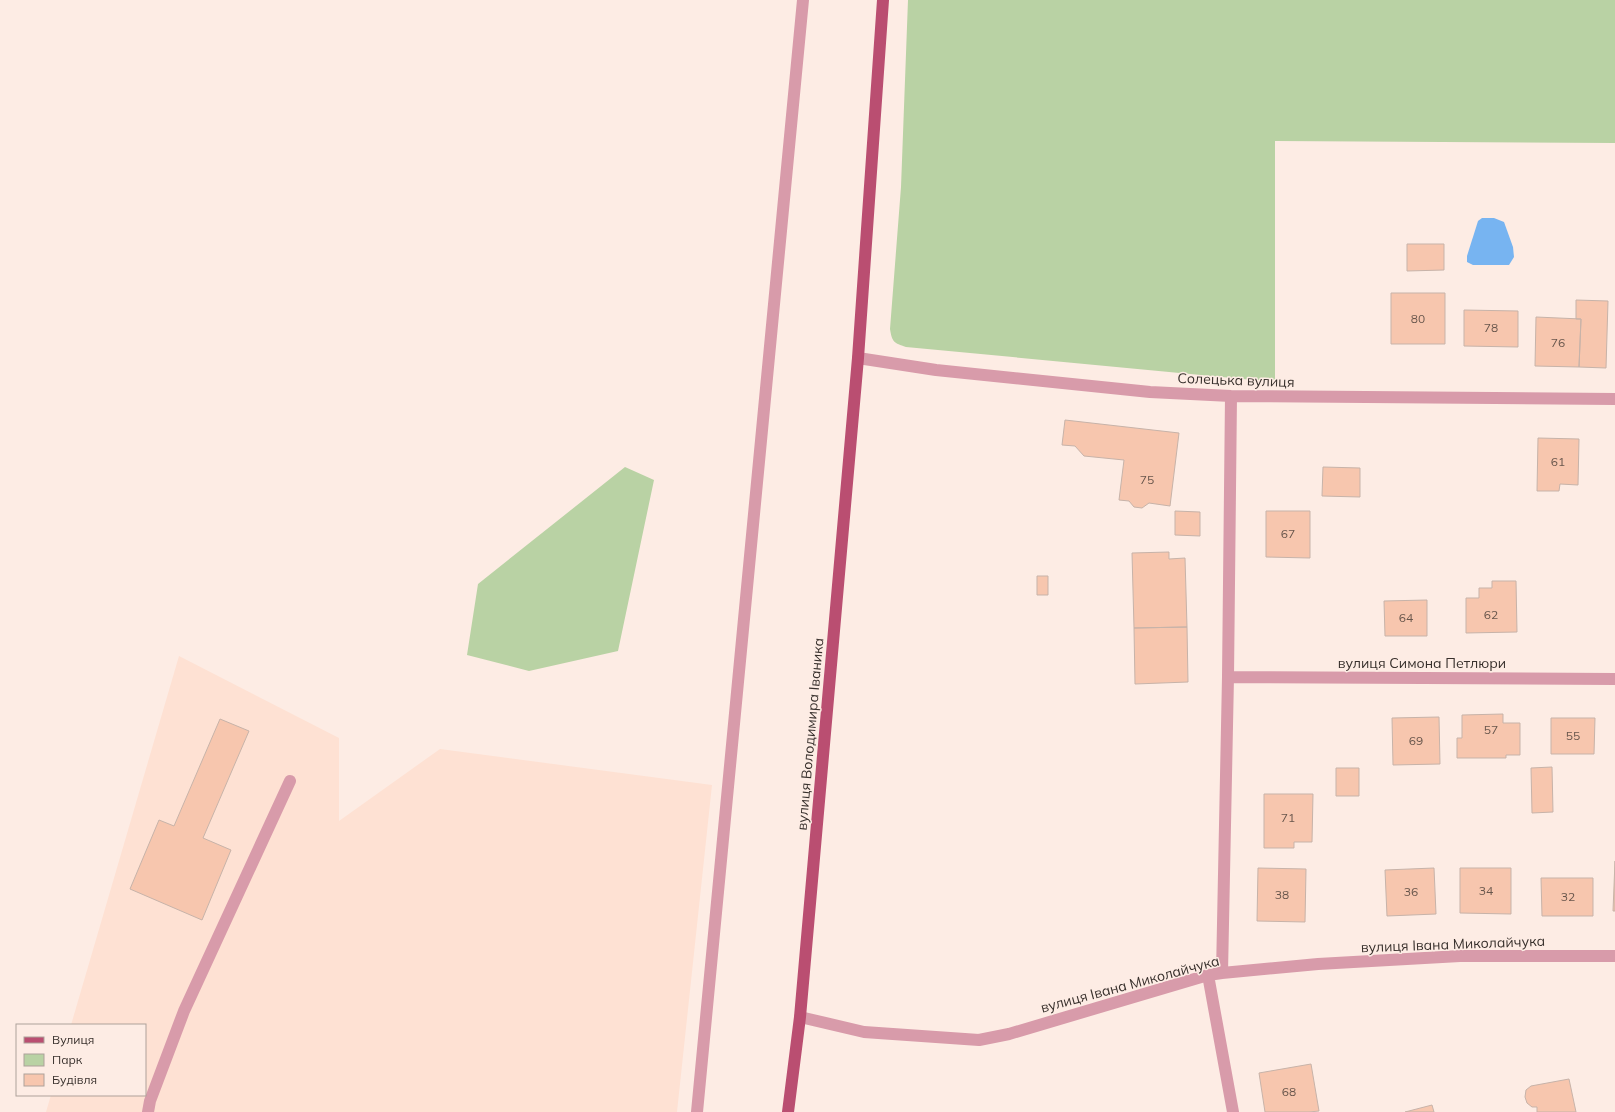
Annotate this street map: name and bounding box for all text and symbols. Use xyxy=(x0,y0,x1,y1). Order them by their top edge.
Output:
house number: 80 xyxy=(1411,311,1425,326)
house number: 78 xyxy=(1484,320,1498,335)
house number: 76 xyxy=(1551,335,1565,350)
street label: Солецька вулиця xyxy=(1177,369,1295,391)
house number: 61 xyxy=(1551,454,1565,469)
house number: 75 xyxy=(1140,472,1154,487)
house number: 67 xyxy=(1281,526,1295,541)
house number: 62 xyxy=(1484,607,1498,622)
house number: 64 xyxy=(1399,610,1413,625)
street label: вулиця Володимира Іваника xyxy=(793,637,827,831)
street label: вулиця Симона Петлюри xyxy=(1338,654,1506,672)
house number: 57 xyxy=(1484,722,1498,737)
house number: 55 xyxy=(1566,728,1580,743)
house number: 69 xyxy=(1409,733,1423,748)
house number: 71 xyxy=(1281,810,1295,825)
house number: 34 xyxy=(1479,883,1493,898)
house number: 36 xyxy=(1404,884,1418,899)
house number: 38 xyxy=(1275,887,1289,902)
house number: 32 xyxy=(1561,889,1575,904)
street label: вулиця Івана Миколайчука xyxy=(1361,932,1545,956)
street label: вулиця Івана Миколайчука xyxy=(1039,951,1221,1017)
legend xyxy=(16,1024,146,1096)
text: Вулиця xyxy=(52,1032,94,1047)
text: Парк xyxy=(52,1052,83,1067)
text: Будівля xyxy=(52,1072,97,1087)
house number: 68 xyxy=(1282,1084,1296,1099)

